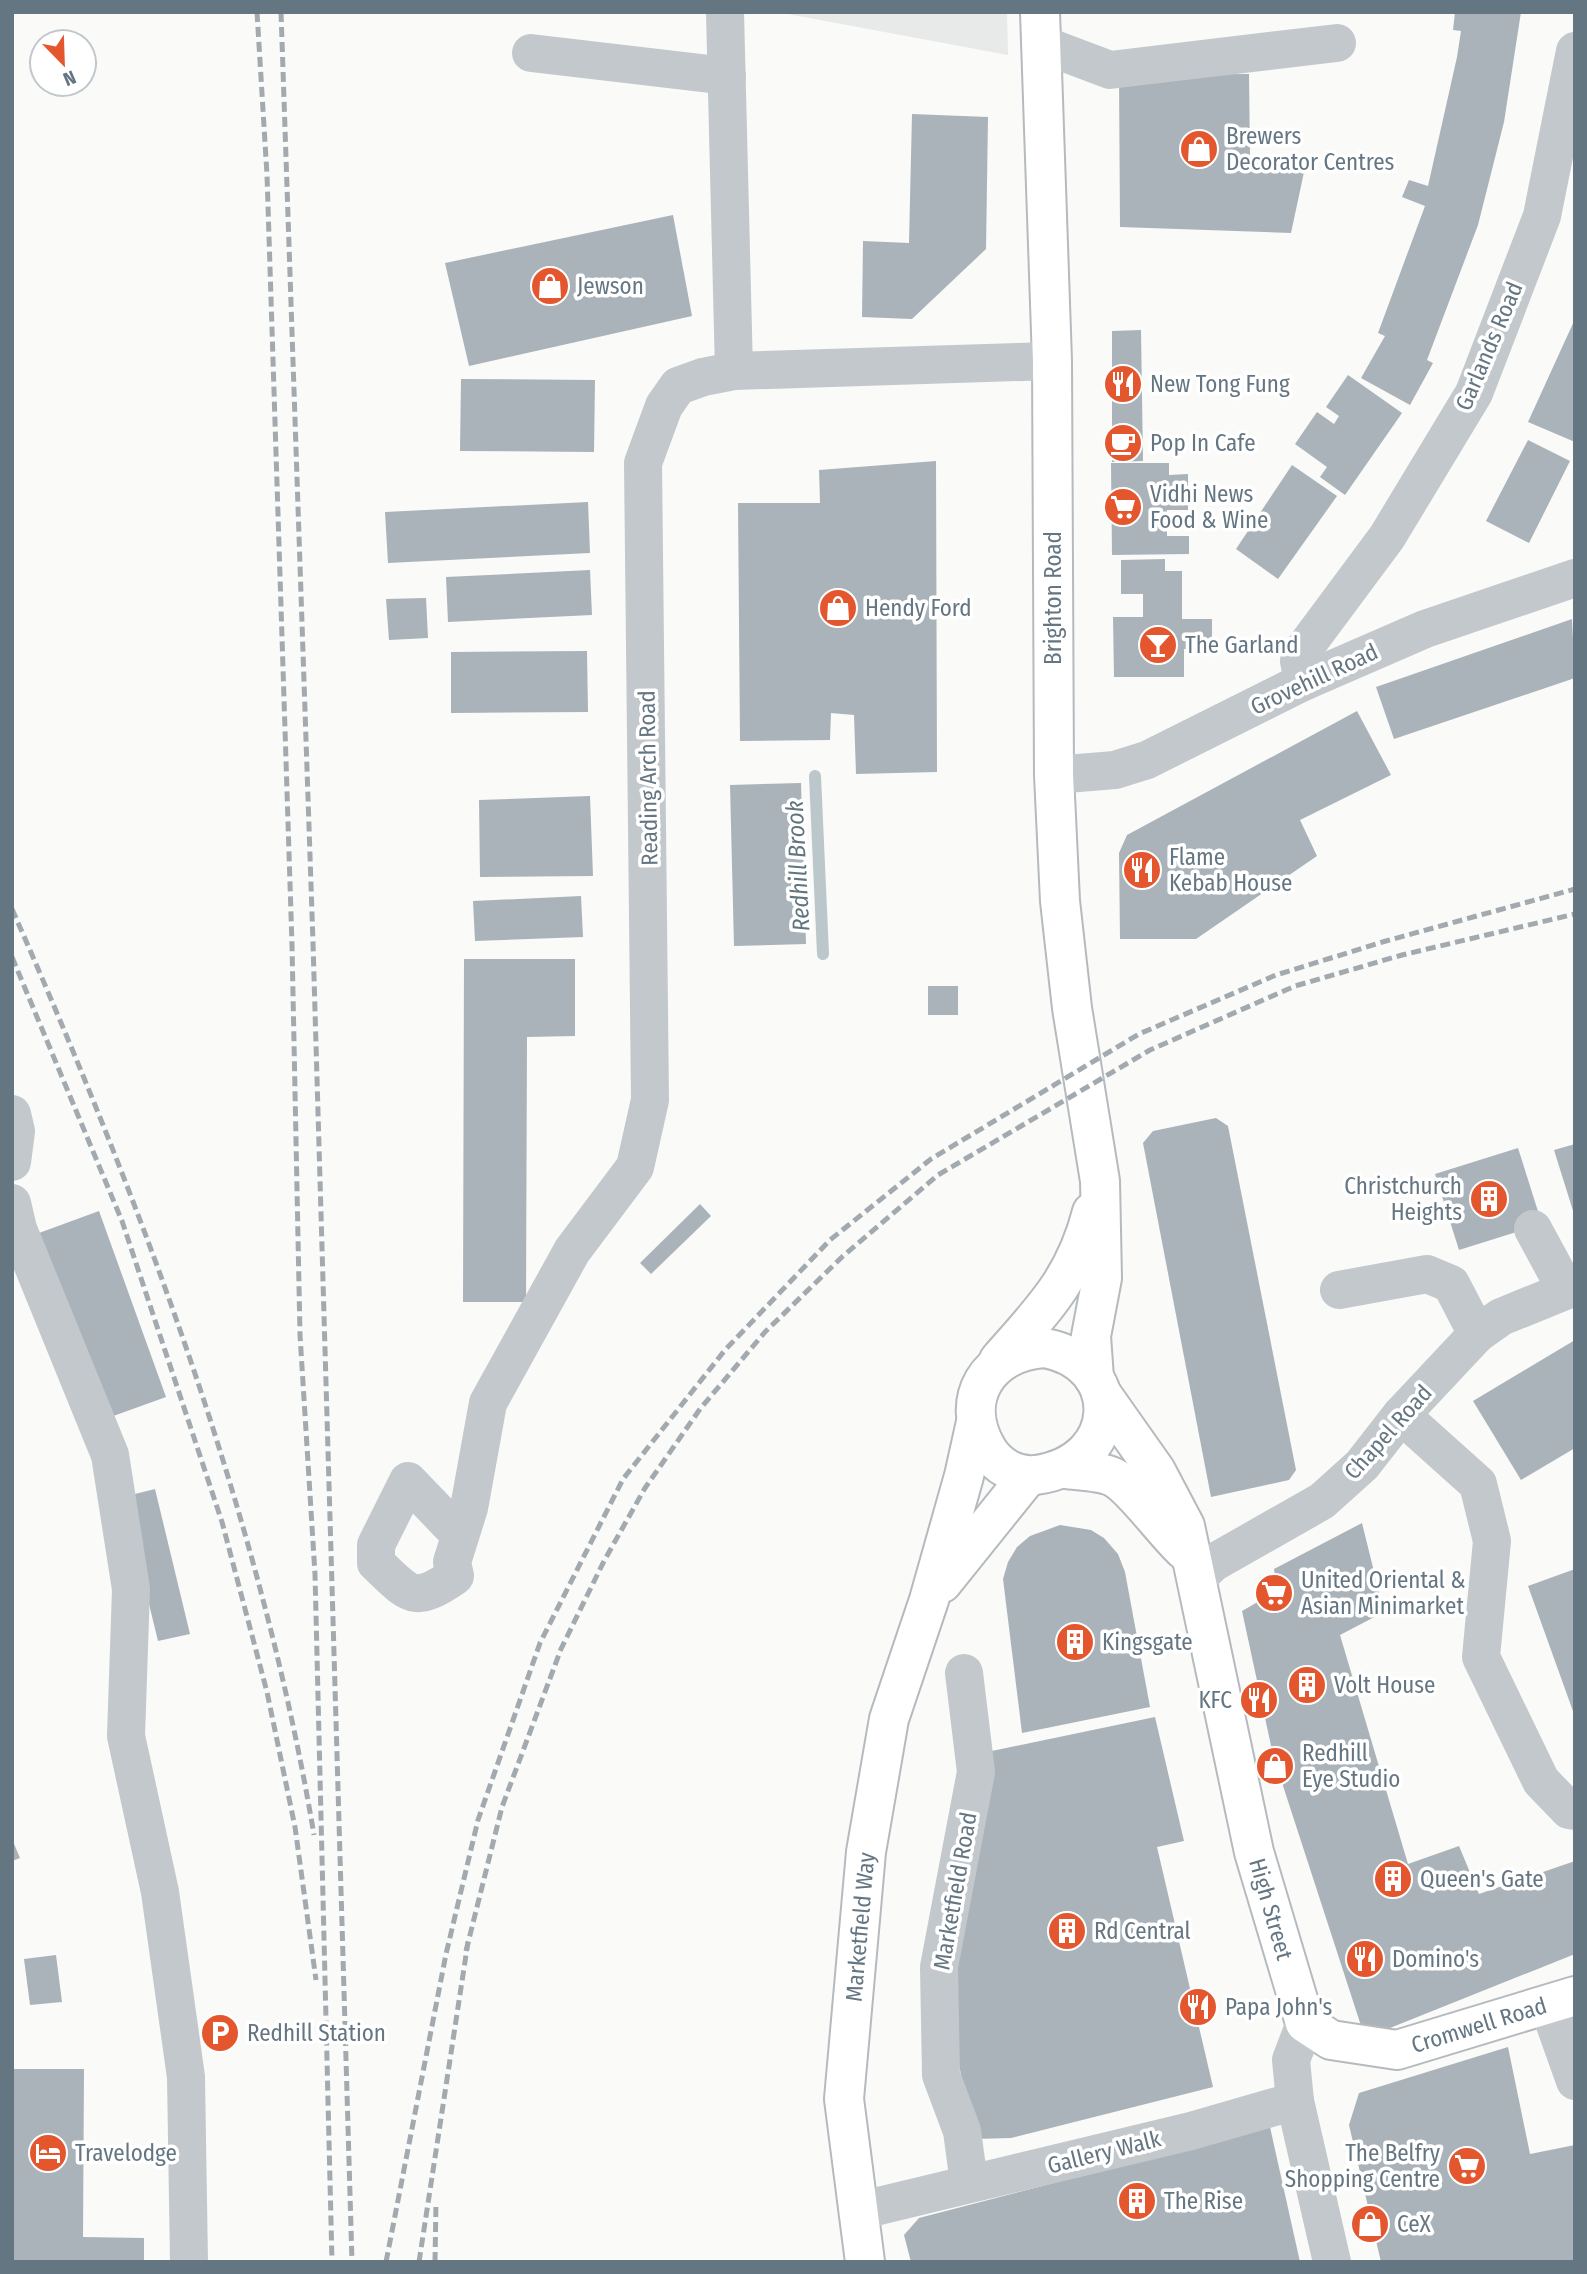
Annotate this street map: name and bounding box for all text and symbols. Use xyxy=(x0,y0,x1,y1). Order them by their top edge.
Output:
north arrow xyxy=(28,28,98,98)
text: N xyxy=(60,65,79,91)
place label: Brewers Decorator Centres xyxy=(1226,122,1394,176)
shop icon: Brewers Decorator Centres xyxy=(1178,128,1220,170)
shop icon: Jewson xyxy=(529,265,571,307)
place label: Jewson xyxy=(577,272,644,300)
street label: Garlands Road xyxy=(1449,277,1529,415)
restaurant icon: New Tong Fung xyxy=(1102,363,1144,405)
place label: New Tong Fung xyxy=(1150,370,1290,398)
cafe icon: Pop In Cafe xyxy=(1102,422,1144,464)
place label: Pop In Cafe xyxy=(1150,429,1256,457)
place label: Vidhi News Food & Wine xyxy=(1150,480,1268,534)
supermarket icon: Vidhi News Food & Wine xyxy=(1102,486,1144,528)
street label: Brighton Road xyxy=(1039,531,1067,665)
shop icon: Hendy Ford xyxy=(817,587,859,629)
place label: Hendy Ford xyxy=(865,594,972,622)
bar icon: The Garland xyxy=(1137,624,1179,666)
place label: The Garland xyxy=(1185,631,1299,659)
street label: Grovehill Road xyxy=(1246,637,1382,721)
street label: Reading Arch Road xyxy=(632,690,664,866)
water label: Redhill Brook xyxy=(781,800,815,932)
place label: Flame Kebab House xyxy=(1169,843,1292,897)
restaurant icon: Flame Kebab House xyxy=(1121,849,1163,891)
place label: Christchurch Heights xyxy=(1344,1172,1462,1226)
building icon: Christchurch Heights xyxy=(1468,1178,1510,1220)
street label: Chapel Road xyxy=(1338,1379,1438,1485)
place label: United Oriental & Asian Minimarket xyxy=(1301,1566,1466,1620)
supermarket icon: United Oriental & Asian Minimarket xyxy=(1253,1572,1295,1614)
building icon: Kingsgate xyxy=(1054,1621,1096,1663)
place label: Kingsgate xyxy=(1102,1628,1193,1656)
building icon: Volt House xyxy=(1286,1664,1328,1706)
place label: Volt House xyxy=(1334,1671,1435,1699)
restaurant icon: KFC xyxy=(1238,1679,1280,1721)
place label: KFC xyxy=(1198,1686,1232,1714)
place label: Redhill Eye Studio xyxy=(1302,1739,1400,1793)
shop icon: Redhill Eye Studio xyxy=(1254,1745,1296,1787)
street label: Marketfield Road xyxy=(927,1810,983,1972)
street label: Marketfield Way xyxy=(840,1850,881,2003)
street label: High Street xyxy=(1243,1855,1299,1964)
building icon: Queen's Gate xyxy=(1372,1858,1414,1900)
place label: Queen's Gate xyxy=(1420,1865,1544,1893)
building icon: Rd Central xyxy=(1046,1910,1088,1952)
place label: Rd Central xyxy=(1094,1917,1191,1945)
restaurant icon: Domino's xyxy=(1344,1938,1386,1980)
place label: Domino's xyxy=(1392,1945,1479,1973)
restaurant icon: Papa John's xyxy=(1177,1986,1219,2028)
street label: Cromwell Road xyxy=(1408,1991,1550,2059)
place label: Papa John's xyxy=(1225,1993,1333,2021)
parking icon: Redhill Station xyxy=(199,2012,241,2054)
place label: Redhill Station xyxy=(247,2019,386,2047)
street label: Gallery Walk xyxy=(1044,2124,1164,2180)
hotel icon: Travelodge xyxy=(27,2132,69,2174)
place label: Travelodge xyxy=(75,2139,177,2167)
place label: The Belfry Shopping Centre xyxy=(1285,2139,1441,2193)
supermarket icon: The Belfry Shopping Centre xyxy=(1446,2145,1488,2187)
building icon: The Rise xyxy=(1116,2180,1158,2222)
place label: The Rise xyxy=(1164,2187,1243,2215)
shop icon: CeX xyxy=(1349,2203,1391,2245)
place label: CeX xyxy=(1397,2210,1432,2238)

